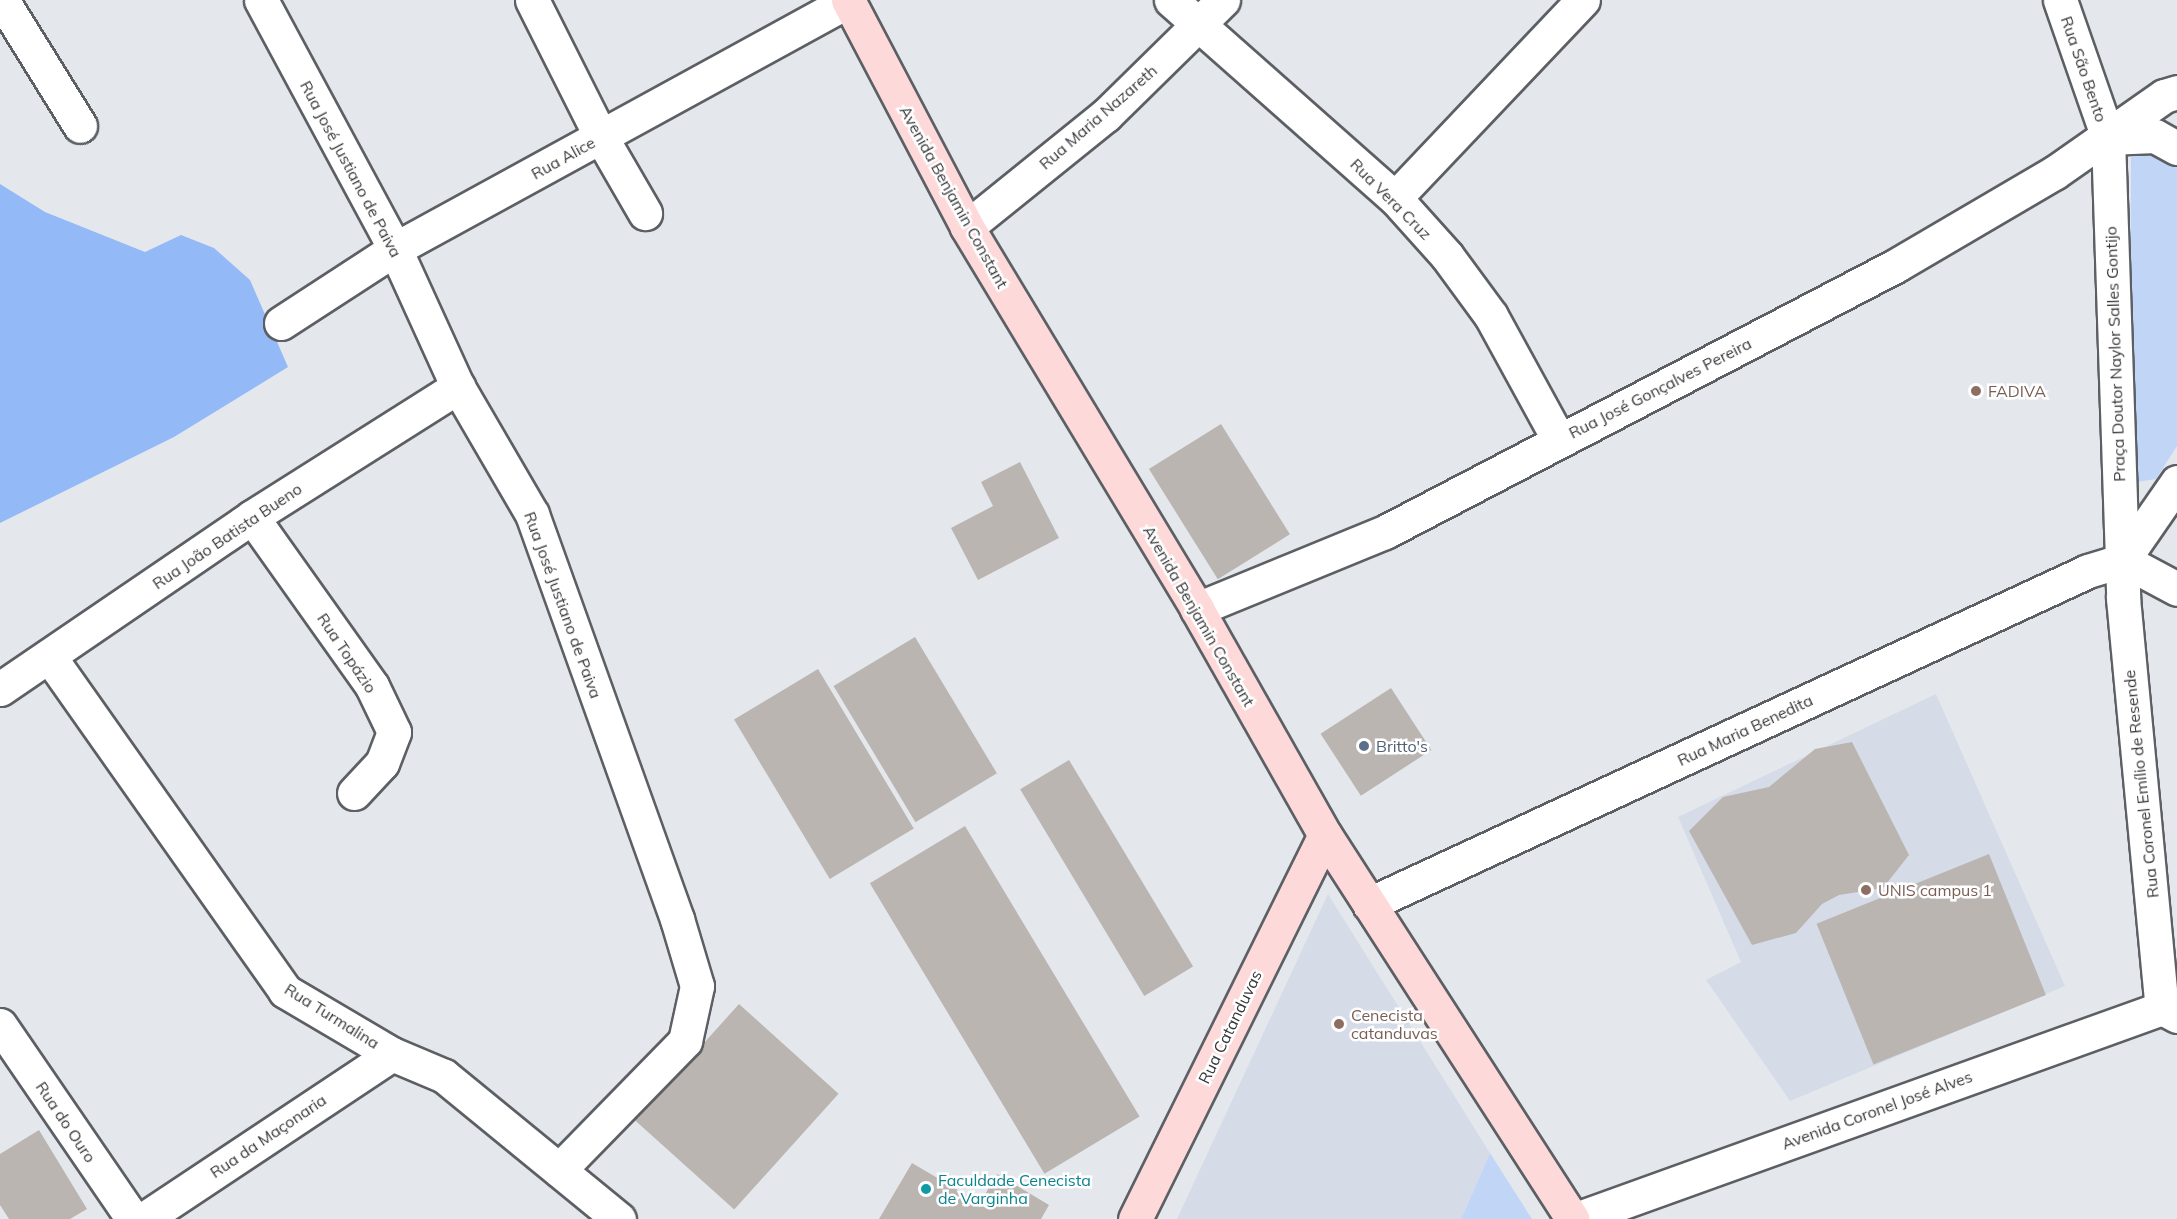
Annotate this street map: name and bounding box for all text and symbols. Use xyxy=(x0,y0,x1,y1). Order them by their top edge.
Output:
street label: Rua São Bento xyxy=(2057,14,2111,124)
street label: Rua Maria Nazareth xyxy=(1035,61,1161,173)
street label: Rua José Justiano de Paiva xyxy=(296,77,406,261)
street label: Avenida Benjamin Constant xyxy=(896,102,1012,292)
street label: Rua Alice xyxy=(528,133,598,183)
street label: Rua Vera Cruz xyxy=(1346,154,1436,244)
street label: Praça Doutor Naylor Salles Gontijo xyxy=(2101,226,2129,482)
street label: Rua José Gonçalves Pereira xyxy=(1566,334,1754,442)
place label: FADIVA xyxy=(1988,381,2046,401)
marker: FADIVA xyxy=(1969,384,1983,398)
street label: Rua João Batista Bueno xyxy=(149,479,305,593)
street label: Rua José Justiano de Paiva xyxy=(520,509,606,701)
street label: Avenida Benjamin Constant xyxy=(1139,522,1259,710)
street label: Rua Topázio xyxy=(313,609,381,697)
street label: Rua Coronel Emílio de Resende xyxy=(2119,669,2163,899)
street label: Rua Maria Benedita xyxy=(1674,690,1816,770)
place label: Britto's xyxy=(1376,736,1428,756)
marker: Britto's xyxy=(1357,739,1371,753)
place label: UNIS campus 1 xyxy=(1878,880,1992,900)
marker: UNIS campus 1 xyxy=(1859,883,1873,897)
street label: Rua Catanduvas xyxy=(1194,967,1266,1087)
street label: Rua Turmalina xyxy=(281,979,383,1053)
place label: Cenecista catanduvas xyxy=(1351,1005,1438,1043)
marker: Cenecista catanduvas xyxy=(1332,1017,1346,1031)
street label: Avenida Coronel José Alves xyxy=(1779,1067,1975,1153)
street label: Rua do Ouro xyxy=(32,1078,100,1166)
street label: Rua da Maçonaria xyxy=(206,1090,330,1182)
place label: Faculdade Cenecista de Varginha xyxy=(938,1170,1091,1208)
marker: Faculdade Cenecista de Varginha xyxy=(919,1182,933,1196)

